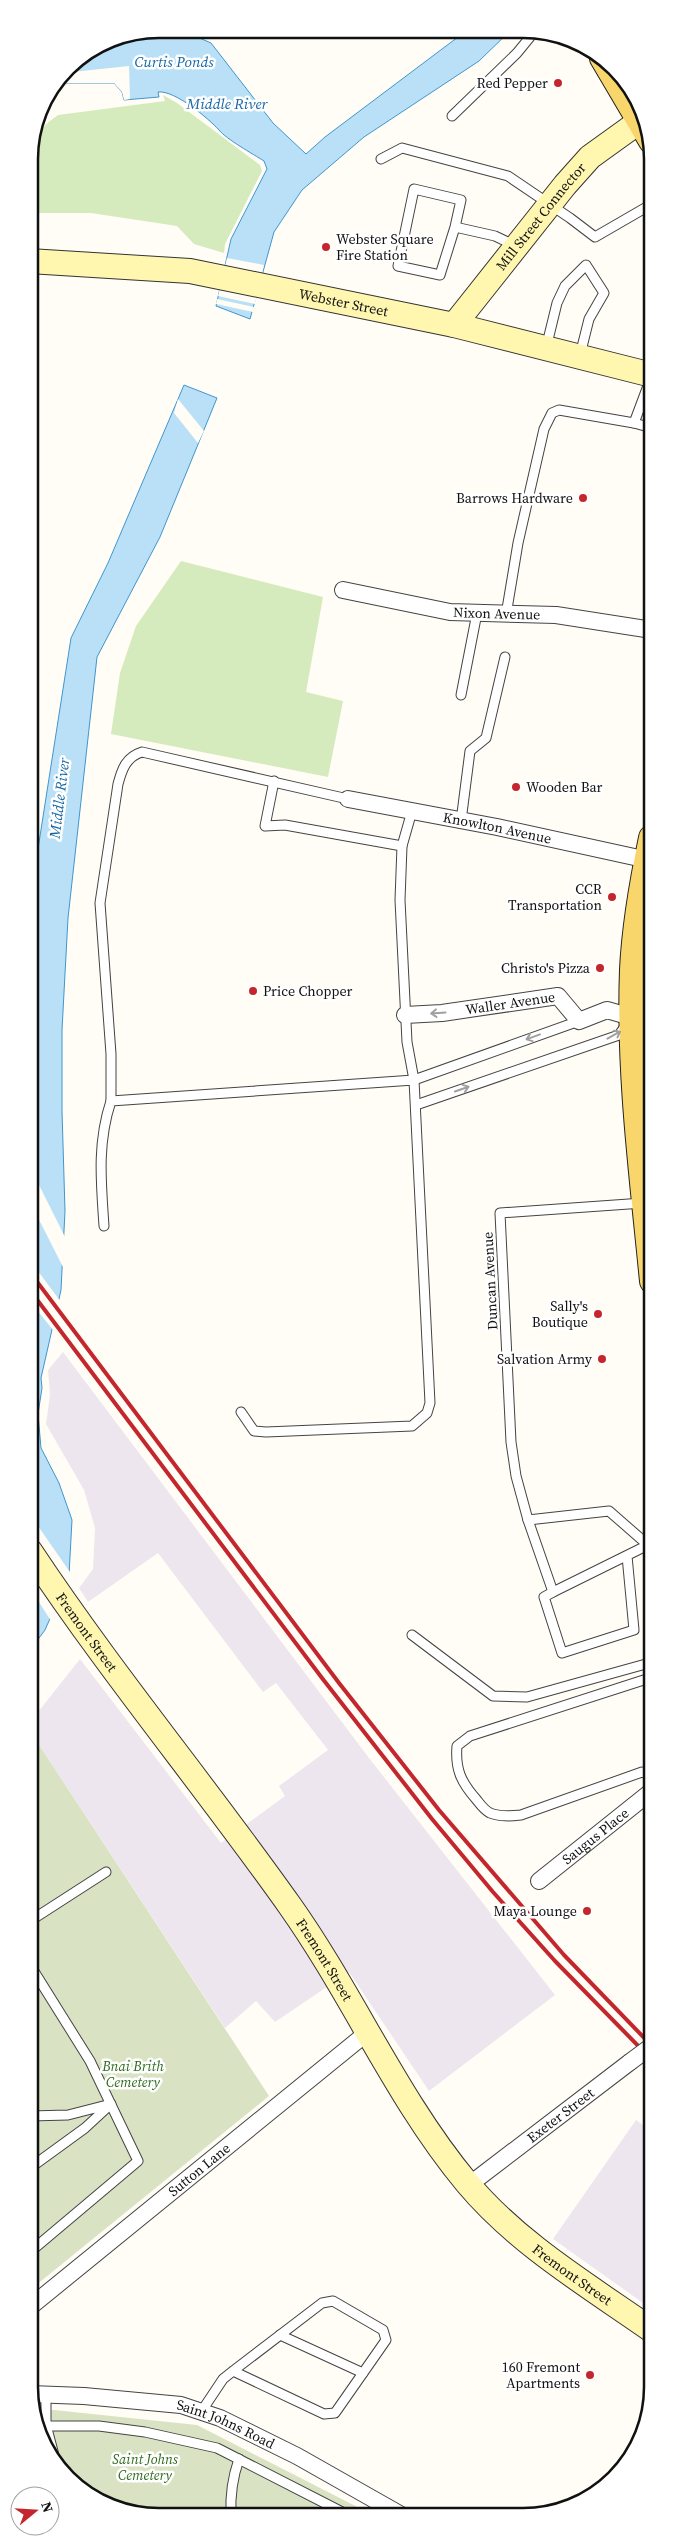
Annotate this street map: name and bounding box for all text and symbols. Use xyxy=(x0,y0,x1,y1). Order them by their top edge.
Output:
water label: Curtis Ponds xyxy=(134,51,214,72)
place label: Red Pepper xyxy=(476,73,548,93)
marker: Red Pepper xyxy=(552,77,564,89)
water label: Middle River xyxy=(185,93,269,114)
street label: Mill Street Connector xyxy=(491,158,591,275)
place label: Webster Square Fire Station xyxy=(336,229,434,265)
marker: Webster Square Fire Station xyxy=(320,241,332,253)
street label: Webster Street xyxy=(297,284,390,321)
place label: Barrows Hardware xyxy=(456,488,573,508)
marker: Barrows Hardware xyxy=(577,492,589,504)
street label: Nixon Avenue xyxy=(453,602,541,625)
water label: Middle River xyxy=(44,755,74,841)
place label: Wooden Bar xyxy=(526,777,603,797)
marker: Wooden Bar xyxy=(510,781,522,793)
street label: Knowlton Avenue xyxy=(441,807,553,849)
place label: CCR Transportation xyxy=(508,879,603,915)
marker: CCR Transportation xyxy=(606,891,618,903)
place label: Christo's Pizza xyxy=(501,958,591,978)
marker: Christo's Pizza xyxy=(594,962,606,974)
place label: Price Chopper xyxy=(263,981,353,1001)
marker: Price Chopper xyxy=(247,985,259,997)
street label: Waller Avenue xyxy=(464,987,556,1019)
one-way arrow xyxy=(431,1008,447,1018)
one-way arrow xyxy=(607,1030,622,1040)
one-way arrow xyxy=(526,1033,542,1042)
one-way arrow xyxy=(454,1084,469,1093)
street label: Duncan Avenue xyxy=(477,1231,503,1331)
place label: Sally's Boutique xyxy=(532,1296,588,1332)
marker: Sally's Boutique xyxy=(592,1308,604,1320)
place label: Salvation Army xyxy=(497,1349,593,1369)
marker: Salvation Army xyxy=(596,1353,608,1365)
street label: Fremont Street xyxy=(51,1588,122,1676)
street label: Saugus Place xyxy=(558,1803,633,1869)
place label: Maya Lounge xyxy=(494,1901,577,1921)
marker: Maya Lounge xyxy=(581,1905,593,1917)
street label: Fremont Street xyxy=(291,1915,358,2005)
park label: Bnai Brith Cemetery xyxy=(101,2056,164,2092)
street label: Exeter Street xyxy=(523,2083,599,2147)
street label: Sutton Lane xyxy=(164,2138,234,2201)
street label: Fremont Street xyxy=(528,2239,616,2310)
place label: 160 Fremont Apartments xyxy=(502,2357,580,2393)
marker: 160 Fremont Apartments xyxy=(584,2369,596,2381)
street label: Saint Johns Road xyxy=(176,2395,278,2454)
park label: Saint Johns Cemetery xyxy=(112,2449,179,2485)
north arrow xyxy=(10,2486,60,2536)
text: N xyxy=(36,2499,58,2515)

